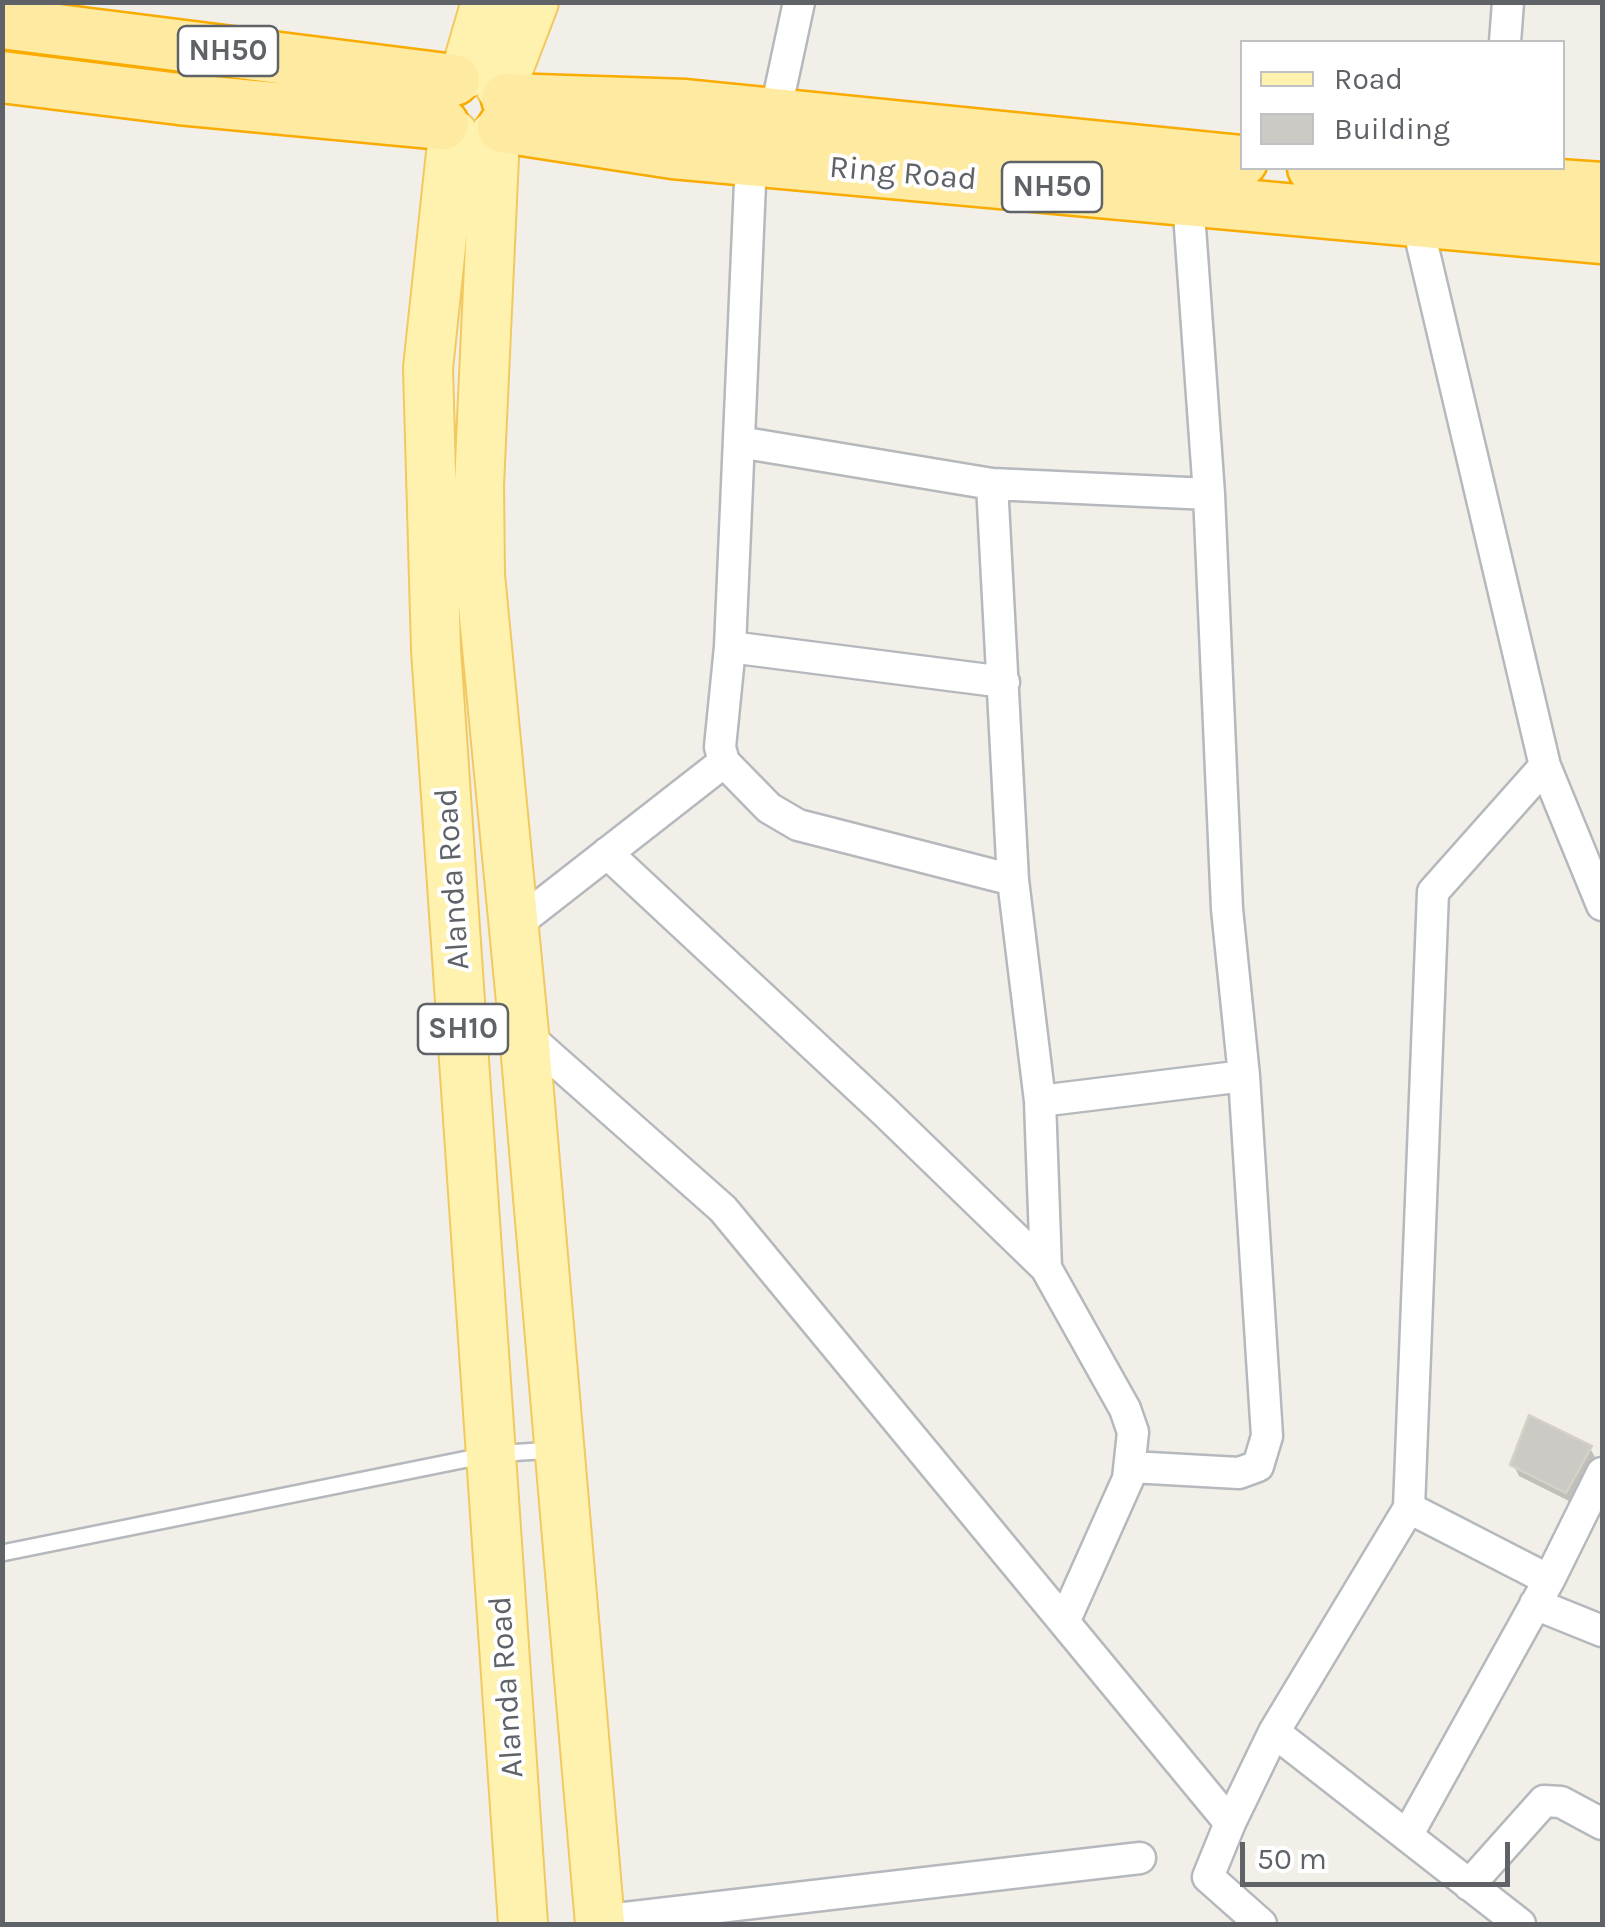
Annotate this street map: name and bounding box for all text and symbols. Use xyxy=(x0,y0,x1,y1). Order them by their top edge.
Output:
road number: NH50 xyxy=(178,26,278,76)
legend xyxy=(1240,40,1565,170)
text: Road xyxy=(1334,61,1403,97)
text: Building xyxy=(1334,111,1450,147)
street label: Ring Road xyxy=(828,148,978,200)
road number: NH50 xyxy=(1002,162,1102,212)
street label: Alanda Road xyxy=(427,787,479,971)
road number: SH10 xyxy=(418,1004,508,1054)
street label: Alanda Road xyxy=(481,1595,533,1779)
scale bar xyxy=(1245,1822,1515,1884)
text: 50 m xyxy=(1257,1841,1327,1877)

